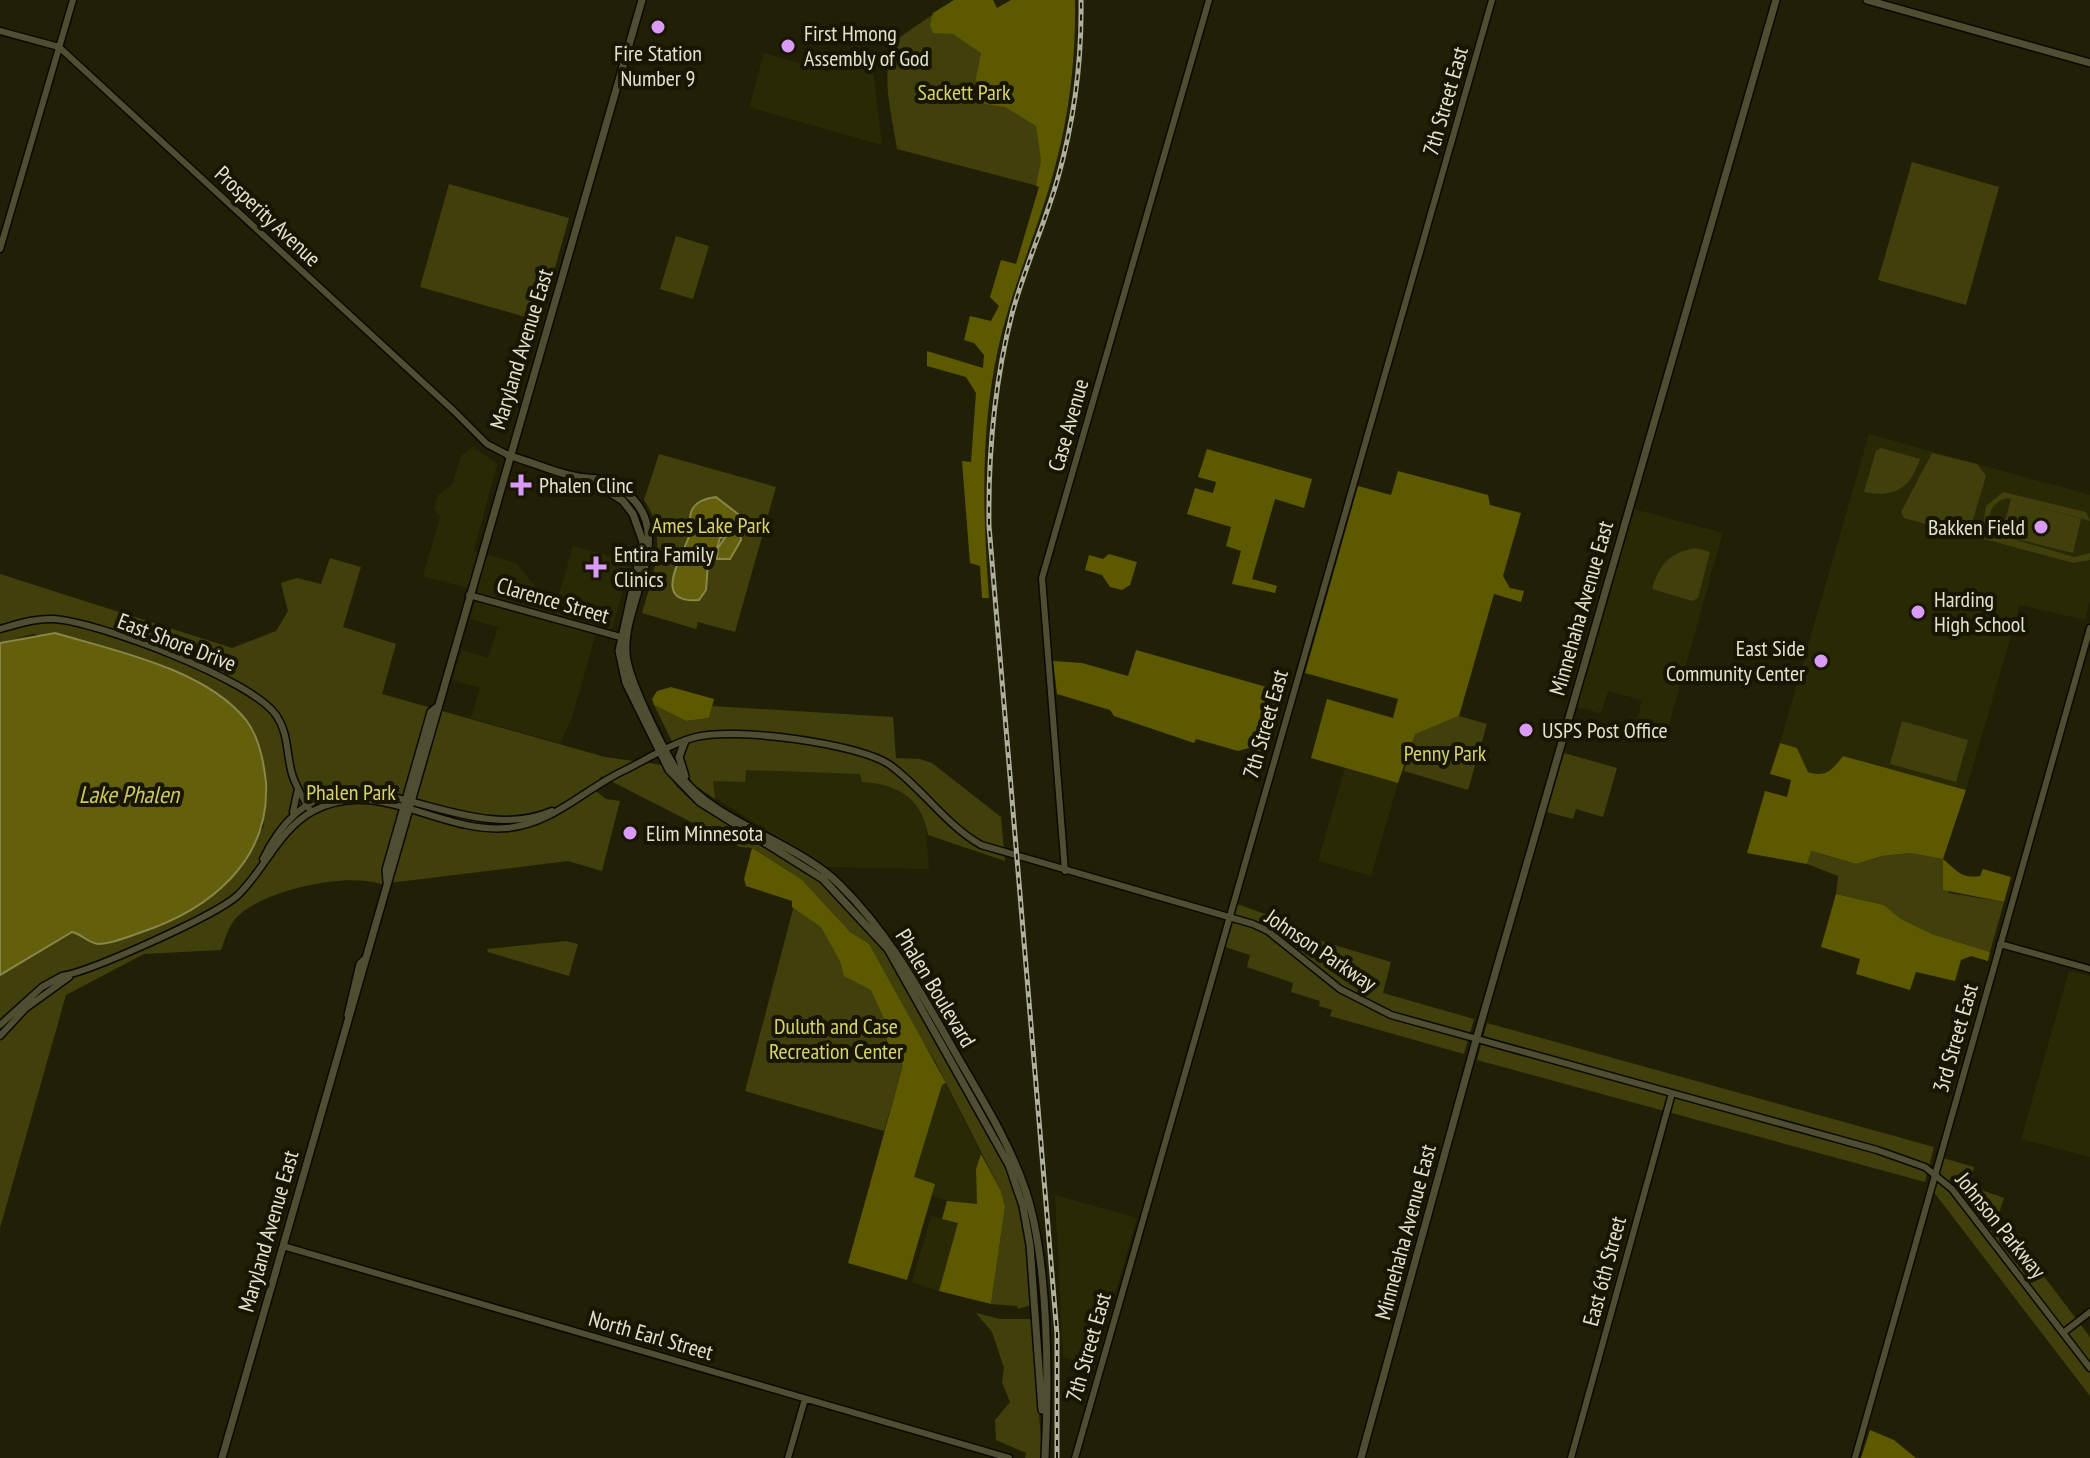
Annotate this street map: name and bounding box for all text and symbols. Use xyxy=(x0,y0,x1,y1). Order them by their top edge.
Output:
marker: Fire Station Number 9 xyxy=(649,18,667,36)
place label: First Hmong Assembly of God xyxy=(804,19,929,72)
marker: First Hmong Assembly of God xyxy=(779,37,797,55)
place label: Fire Station Number 9 xyxy=(614,39,702,92)
street label: 7th Street East xyxy=(1416,43,1474,159)
park label: Sackett Park xyxy=(918,78,1011,106)
street label: Prosperity Avenue xyxy=(209,160,327,272)
street label: Maryland Avenue East xyxy=(483,265,559,433)
street label: Case Avenue xyxy=(1041,376,1095,474)
place label: Phalen Clinc xyxy=(539,471,634,499)
marker: Phalen Clinc xyxy=(510,474,532,496)
park label: Ames Lake Park xyxy=(652,511,771,539)
place label: Bakken Field xyxy=(1928,513,2025,541)
street label: Minnehaha Avenue East xyxy=(1543,518,1619,698)
marker: Bakken Field xyxy=(2032,518,2050,536)
place label: Entira Family Clinics xyxy=(614,540,715,593)
marker: Entira Family Clinics xyxy=(585,556,607,578)
street label: Clarence Street xyxy=(494,571,612,629)
place label: Harding High School xyxy=(1934,585,2026,638)
marker: Harding High School xyxy=(1909,603,1927,621)
street label: East Shore Drive xyxy=(114,607,240,677)
place label: East Side Community Center xyxy=(1666,634,1805,687)
marker: East Side Community Center xyxy=(1812,652,1830,670)
street label: 7th Street East xyxy=(1236,666,1294,782)
place label: USPS Post Office xyxy=(1542,716,1668,744)
marker: USPS Post Office xyxy=(1517,721,1535,739)
park label: Penny Park xyxy=(1404,739,1487,767)
park label: Phalen Park xyxy=(306,778,396,806)
water label: Lake Phalen xyxy=(79,779,181,810)
place label: Elim Minnesota xyxy=(646,819,763,847)
marker: Elim Minnesota xyxy=(621,824,639,842)
street label: Johnson Parkway xyxy=(1259,902,1383,998)
street label: Phalen Boulevard xyxy=(890,924,982,1052)
street label: 3rd Street East xyxy=(1926,980,1984,1096)
park label: Duluth and Case Recreation Center xyxy=(769,1012,903,1065)
street label: Minnehaha Avenue East xyxy=(1368,1141,1442,1323)
street label: Maryland Avenue East xyxy=(232,1147,304,1315)
street label: Johnson Parkway xyxy=(1949,1166,2053,1284)
street label: East 6th Street xyxy=(1576,1213,1632,1329)
street label: 7th Street East xyxy=(1059,1289,1117,1405)
street label: North Earl Street xyxy=(586,1304,716,1366)

